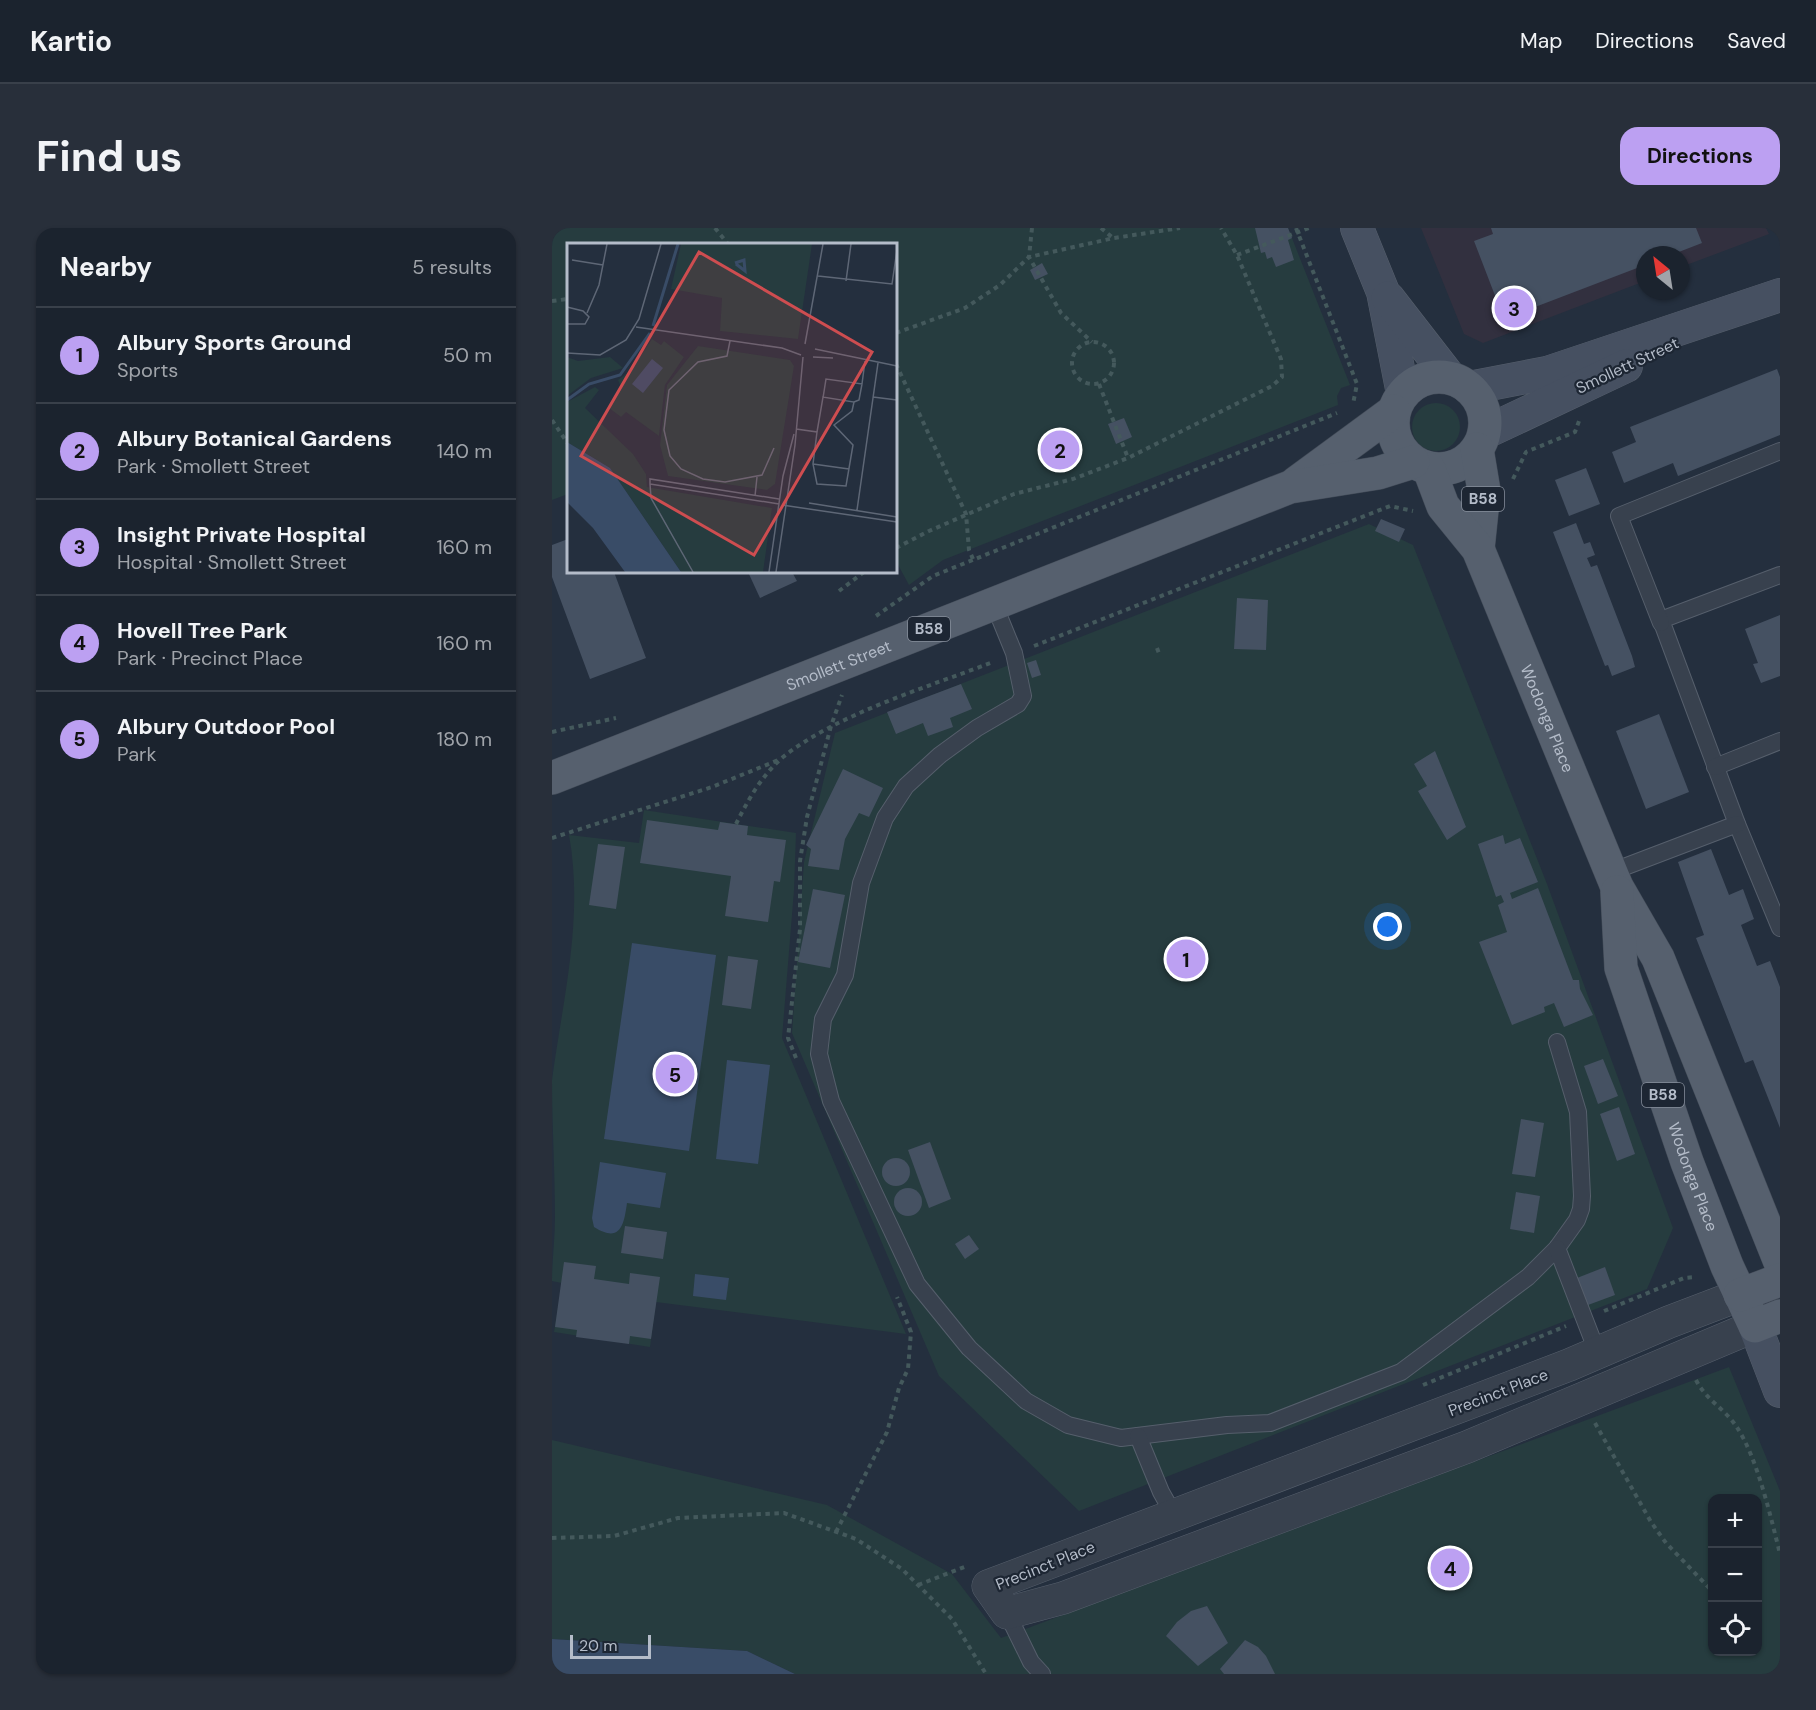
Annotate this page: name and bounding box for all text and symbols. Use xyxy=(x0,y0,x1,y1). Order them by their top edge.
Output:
text: Kartio xyxy=(30,23,112,60)
text: Map xyxy=(1520,27,1562,55)
text: Directions xyxy=(1595,27,1694,55)
text: Saved xyxy=(1727,27,1786,55)
button: Directions xyxy=(1620,127,1780,185)
text: Find us xyxy=(36,129,182,184)
inset map xyxy=(567,243,897,573)
north arrow xyxy=(1636,246,1690,300)
text: Nearby xyxy=(60,250,152,284)
text: 5 results xyxy=(412,254,492,280)
pin: 3 xyxy=(1494,286,1534,331)
text: Albury Sports Ground xyxy=(117,328,351,357)
street label: Smollett Street xyxy=(1572,332,1682,398)
text: 1 xyxy=(76,342,83,368)
text: 50 m xyxy=(443,342,492,368)
text: Sports xyxy=(117,357,178,383)
text: Albury Botanical Gardens xyxy=(117,424,392,453)
pin: 2 xyxy=(1040,428,1080,472)
text: 2 xyxy=(74,438,85,464)
text: 140 m xyxy=(437,438,492,464)
text: Park · Smollett Street xyxy=(117,453,310,479)
road number: B58 xyxy=(1462,487,1504,511)
text: Insight Private Hospital xyxy=(117,520,366,549)
text: 3 xyxy=(73,534,86,560)
text: 160 m xyxy=(436,534,492,560)
text: Hospital · Smollett Street xyxy=(117,549,347,575)
text: Hovell Tree Park xyxy=(117,616,288,645)
road number: B58 xyxy=(908,617,950,641)
text: 4 xyxy=(73,630,86,656)
text: 160 m xyxy=(436,630,492,656)
street label: Smollett Street xyxy=(783,635,894,696)
text: Park · Precinct Place xyxy=(117,645,303,671)
street label: Wodonga Place xyxy=(1516,661,1579,775)
text: Albury Outdoor Pool xyxy=(117,712,335,741)
text: 5 xyxy=(73,726,86,752)
text: 180 m xyxy=(437,726,492,752)
text: Park xyxy=(117,741,157,767)
your location xyxy=(1373,912,1402,941)
pin: 1 xyxy=(1166,936,1206,982)
pin: 5 xyxy=(656,1052,694,1096)
road number: B58 xyxy=(1642,1083,1684,1107)
street label: Wodonga Place xyxy=(1663,1120,1723,1234)
street label: Precinct Place xyxy=(1445,1364,1551,1421)
map controls xyxy=(1708,1494,1762,1656)
button: + xyxy=(1708,1494,1762,1548)
street label: Precinct Place xyxy=(992,1536,1098,1595)
pin: 4 xyxy=(1430,1546,1470,1590)
button: − xyxy=(1708,1548,1762,1602)
button: locate xyxy=(1708,1602,1762,1656)
scale bar xyxy=(570,1632,651,1660)
text: 20 m xyxy=(579,1635,618,1656)

